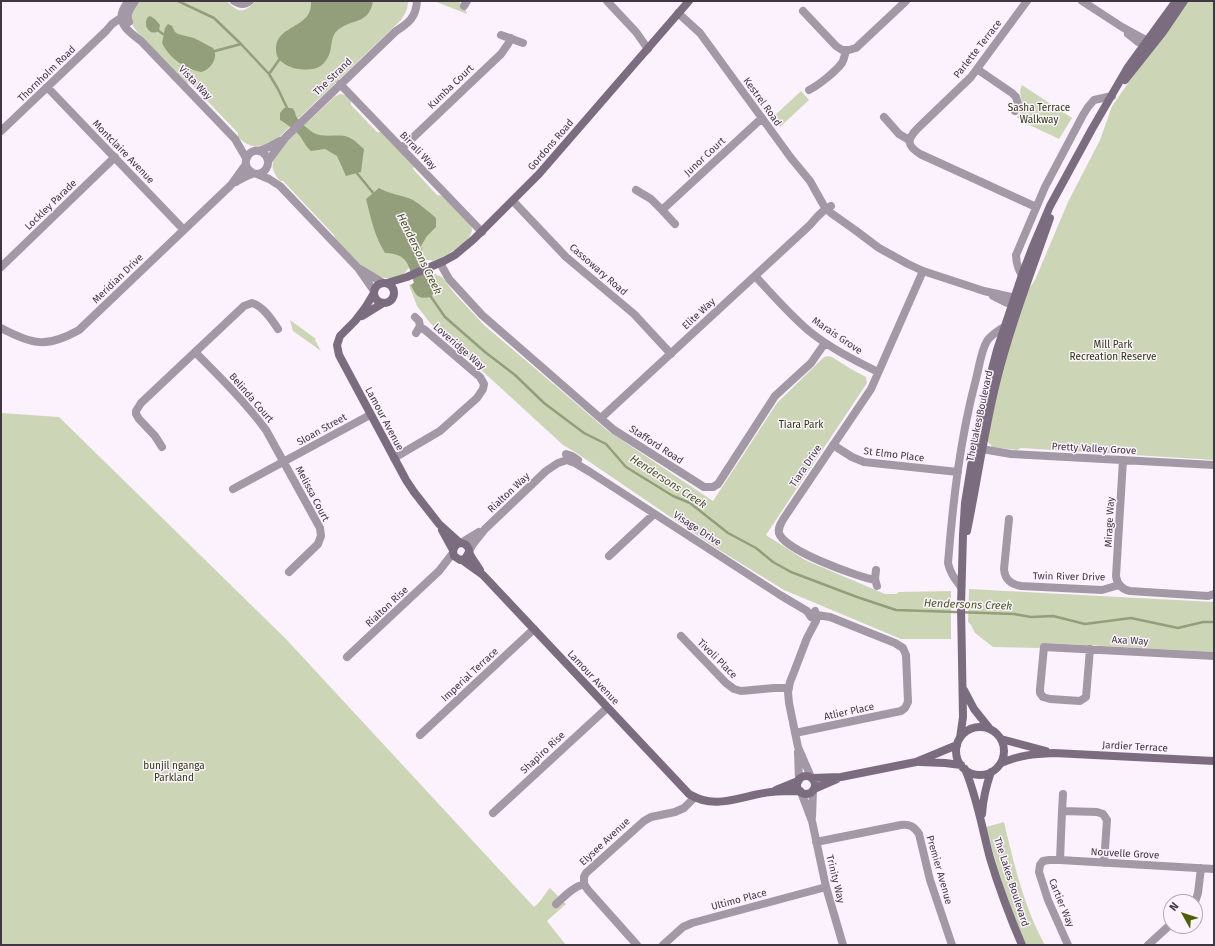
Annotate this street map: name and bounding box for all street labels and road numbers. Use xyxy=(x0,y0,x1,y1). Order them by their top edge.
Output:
street label: Parlette Terrace xyxy=(951,17,1005,81)
street label: Thornholm Road xyxy=(16,43,78,105)
street label: The Strand xyxy=(311,56,355,98)
street label: Kumba Court xyxy=(426,62,476,112)
street label: Vista Way xyxy=(176,63,214,103)
street label: Kestrel Road xyxy=(740,75,784,129)
street label: Gordons Road xyxy=(526,117,576,173)
street label: Montclaire Avenue xyxy=(90,118,156,186)
street label: Birrali Way xyxy=(397,130,439,172)
street label: Junor Court xyxy=(682,135,728,179)
street label: Lockley Parade xyxy=(23,177,79,233)
street label: Cassowary Road xyxy=(567,242,629,298)
street label: Meridian Drive xyxy=(90,252,146,306)
street label: Elite Way xyxy=(680,296,718,332)
street label: Marais Grove xyxy=(809,315,865,357)
street label: Loveridge Way xyxy=(431,321,487,373)
street label: The Lakes Boulevard xyxy=(964,369,996,463)
street label: Belinda Court xyxy=(226,371,276,425)
street label: Lamour Avenue xyxy=(362,385,406,453)
street label: Sloan Street xyxy=(295,411,349,449)
street label: Stafford Road xyxy=(627,423,685,467)
street label: Pretty Valley Grove xyxy=(1051,441,1137,457)
street label: Tiara Drive xyxy=(787,443,825,489)
street label: St Elmo Place xyxy=(863,445,925,465)
street label: Melissa Court xyxy=(292,464,332,524)
street label: Rialton Way xyxy=(485,470,533,516)
street label: Mirage Way xyxy=(1103,496,1117,548)
street label: Visage Drive xyxy=(671,509,723,549)
street label: Twin River Drive xyxy=(1033,570,1105,584)
street label: Rialton Rise xyxy=(363,584,411,630)
street label: Axa Way xyxy=(1111,634,1149,648)
street label: Tivoli Place xyxy=(695,637,739,681)
street label: Imperial Terrace xyxy=(439,646,501,704)
street label: Lamour Avenue xyxy=(565,648,621,708)
street label: Atlier Place xyxy=(823,701,875,723)
street label: Shapiro Rise xyxy=(518,729,568,777)
street label: Jardier Terrace xyxy=(1102,739,1168,755)
street label: Elysee Avenue xyxy=(577,816,633,868)
street label: Premier Avenue xyxy=(923,834,955,906)
street label: The Lakes Boulevard xyxy=(991,836,1031,928)
street label: Nouvelle Grove xyxy=(1090,846,1160,862)
street label: Trinity Way xyxy=(823,854,847,904)
street label: Cartier Way xyxy=(1046,877,1076,929)
street label: Ultimo Place xyxy=(710,887,768,913)

